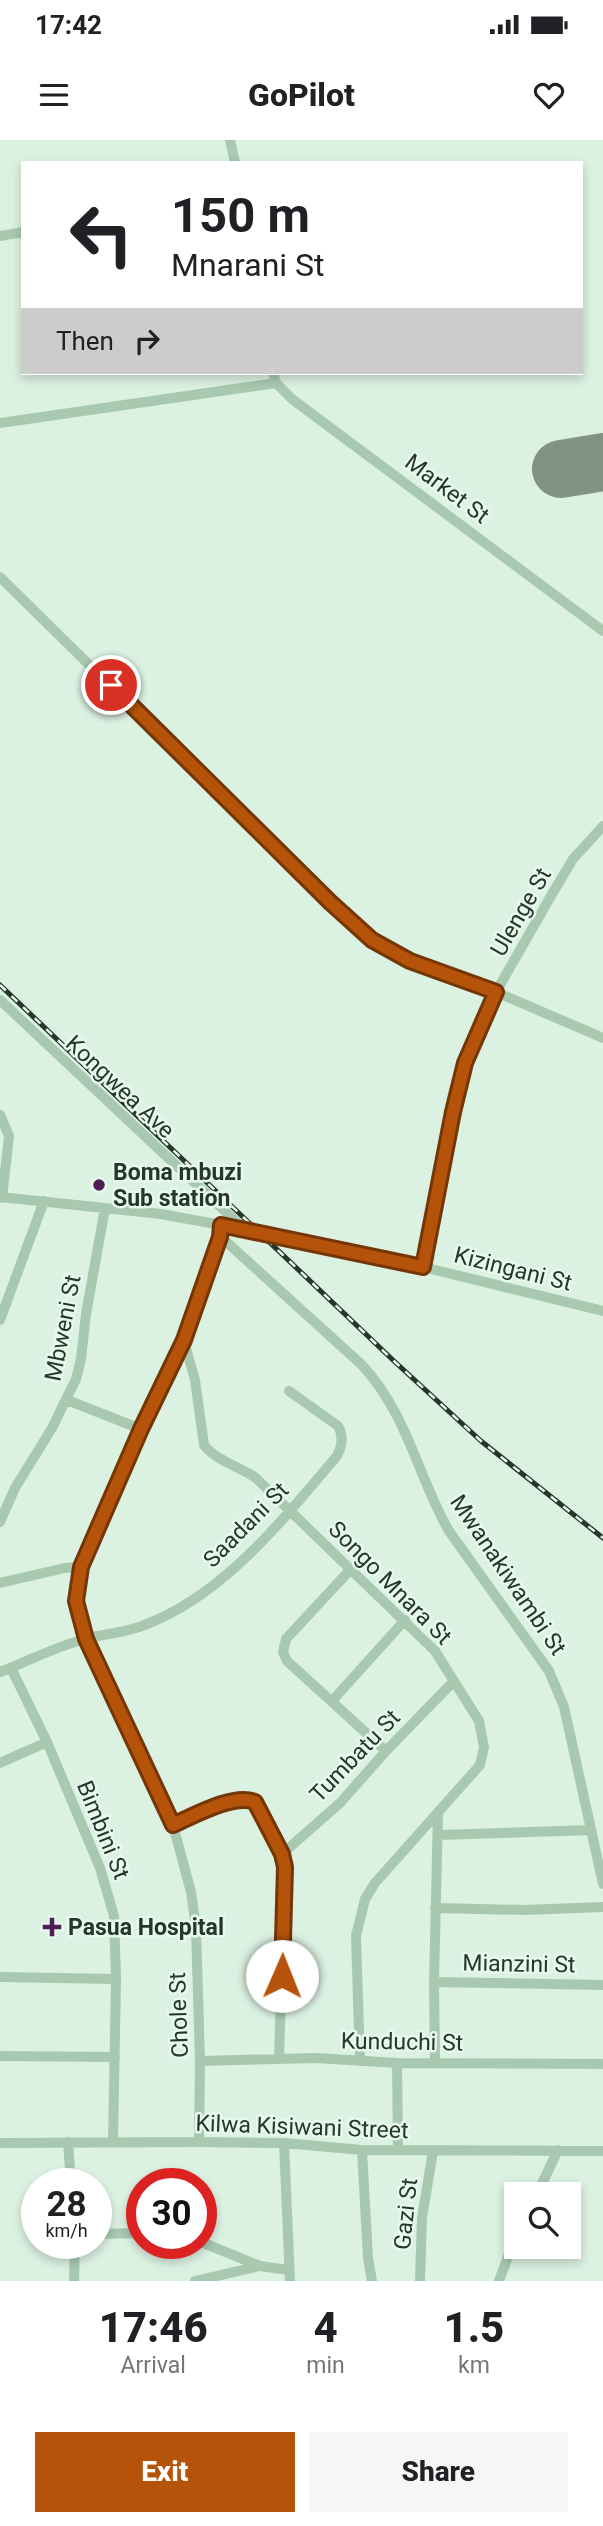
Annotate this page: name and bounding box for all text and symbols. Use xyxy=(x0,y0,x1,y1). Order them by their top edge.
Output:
text: 17:42 xyxy=(35,10,102,40)
icon: menu xyxy=(35,76,73,114)
text: GoPilot xyxy=(248,76,355,114)
icon: heart xyxy=(530,76,568,114)
text: 150 m xyxy=(171,187,310,244)
icon: left xyxy=(56,189,147,280)
text: Mnarani St xyxy=(171,246,325,284)
icon: right xyxy=(128,322,166,360)
text: Then xyxy=(56,326,114,356)
street label: Market St xyxy=(400,449,494,529)
pin xyxy=(81,655,141,715)
icon: arrive xyxy=(92,666,130,704)
street label: Ulenge St xyxy=(485,863,557,961)
street label: Kongwea Ave xyxy=(60,1030,180,1144)
place label: Boma mbuzi Sub station xyxy=(113,1159,242,1212)
marker: Boma mbuzi Sub station xyxy=(91,1177,107,1193)
street label: Kizingani St xyxy=(451,1241,575,1297)
street label: Mbweni St xyxy=(39,1273,87,1383)
street label: Saadani St xyxy=(198,1477,294,1573)
street label: Mwanakiwambi St xyxy=(444,1490,572,1660)
street label: Songo Mnara St xyxy=(323,1516,457,1650)
street label: Tumbatu St xyxy=(304,1704,406,1808)
street label: Bimbini St xyxy=(71,1777,135,1883)
place label: Pasua Hospital xyxy=(68,1914,224,1941)
marker: Pasua Hospital xyxy=(42,1917,62,1937)
position arrow xyxy=(245,1939,319,2013)
street label: Mianzini St xyxy=(462,1950,576,1978)
street label: Chole St xyxy=(164,1972,194,2058)
street label: Kunduchi St xyxy=(341,2027,463,2057)
street label: Kilwa Kisiwani Street xyxy=(195,2110,409,2144)
speed limit sign: 30 xyxy=(126,2168,217,2259)
street label: Gazi St xyxy=(389,2177,423,2251)
map controls xyxy=(504,2182,581,2259)
button: search xyxy=(504,2182,581,2259)
text: 28 xyxy=(46,2184,87,2225)
text: km/h xyxy=(45,2220,88,2241)
text: 17:46 xyxy=(99,2303,208,2352)
text: 4 xyxy=(313,2303,338,2352)
text: 1.5 xyxy=(443,2303,504,2352)
text: Arrival xyxy=(121,2352,186,2379)
text: min xyxy=(306,2352,345,2379)
text: km xyxy=(458,2352,490,2379)
button: Exit xyxy=(35,2432,295,2512)
button: Share xyxy=(309,2432,568,2512)

